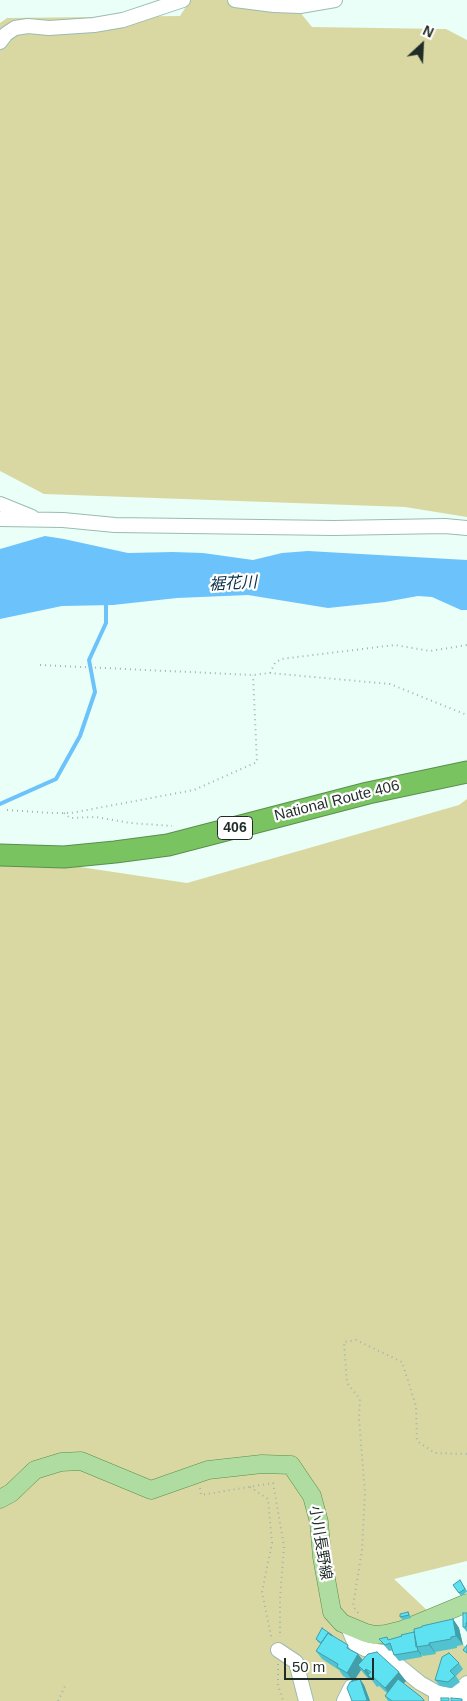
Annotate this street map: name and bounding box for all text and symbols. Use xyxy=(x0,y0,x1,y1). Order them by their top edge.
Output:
north arrow xyxy=(397,20,447,70)
text: N xyxy=(420,22,436,41)
water label: 裾花川 xyxy=(209,573,257,595)
street label: National Route 406 xyxy=(273,777,401,825)
road number: 406 xyxy=(218,816,252,840)
street label: 小川長野線 xyxy=(305,1505,335,1581)
scale bar xyxy=(287,1648,377,1680)
text: 50 m xyxy=(292,1658,325,1675)

